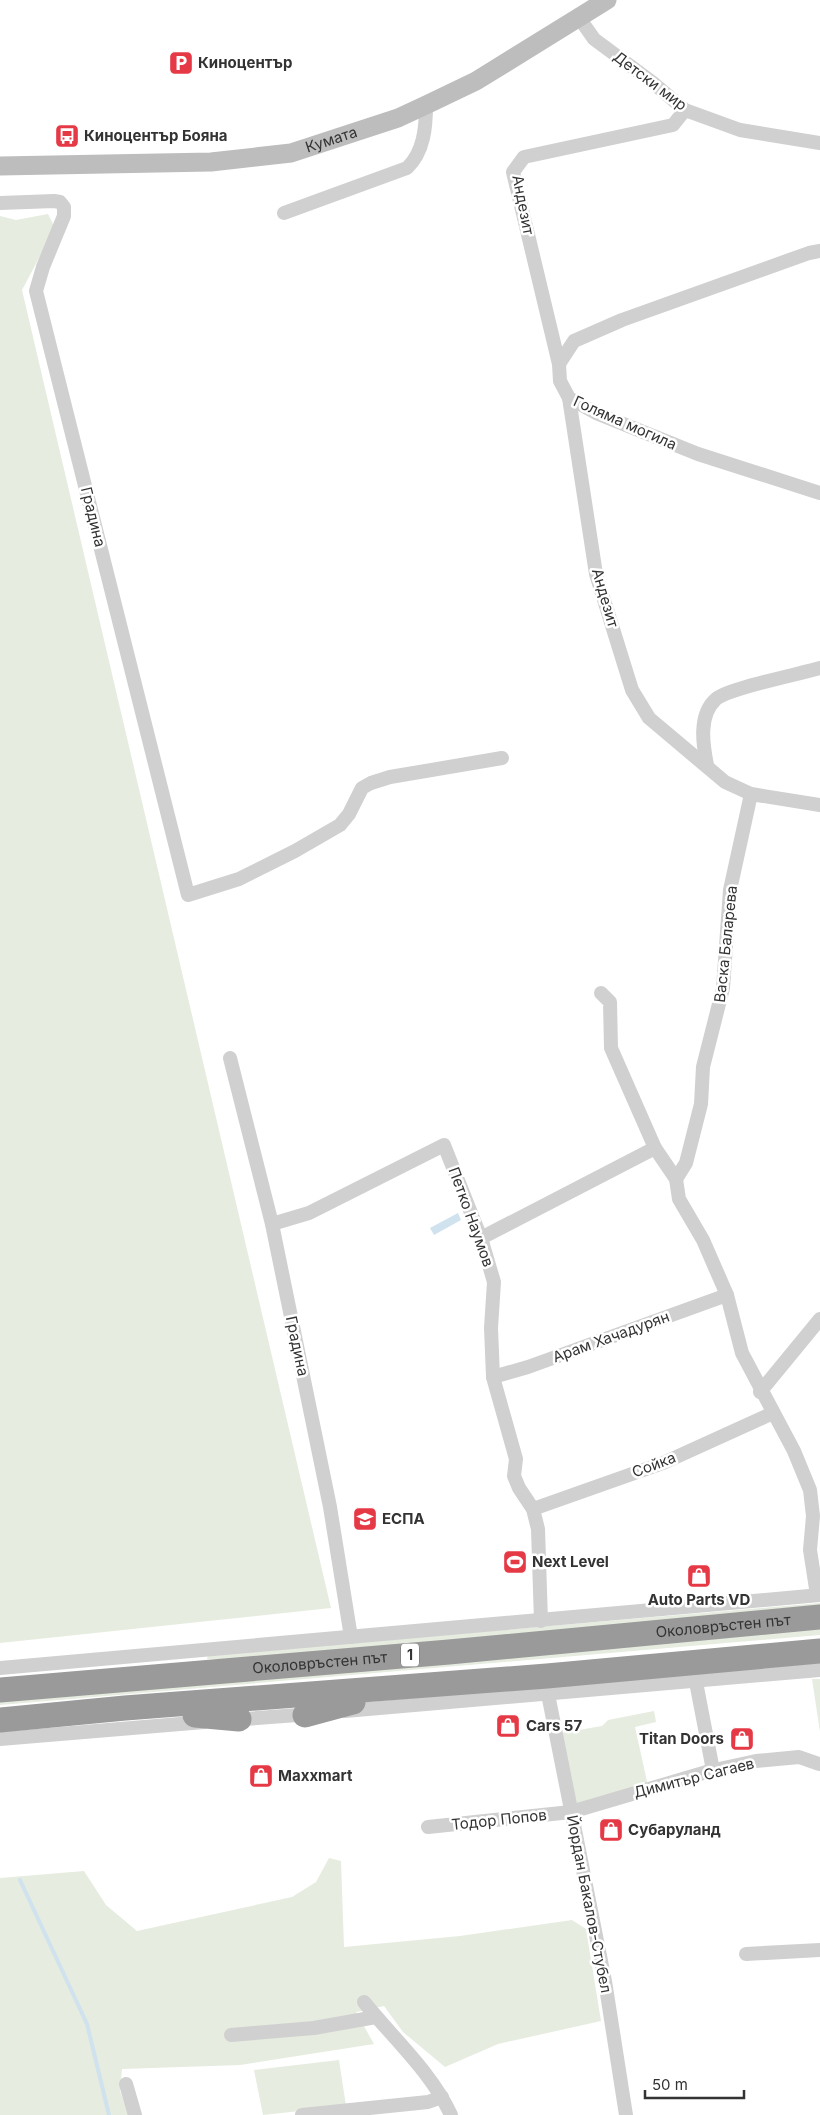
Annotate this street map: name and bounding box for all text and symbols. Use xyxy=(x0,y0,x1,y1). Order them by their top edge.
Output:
street label: Детски мир xyxy=(610,47,691,114)
parking icon: Киноцентър xyxy=(168,50,194,76)
place label: Киноцентър xyxy=(198,53,292,72)
street label: Кумата xyxy=(303,122,360,157)
bus stop icon: Киноцентър Бояна xyxy=(54,123,80,149)
place label: Киноцентър Бояна xyxy=(84,126,228,145)
street label: Андезит xyxy=(508,173,539,236)
street label: Голяма могила xyxy=(571,391,680,454)
street label: Градина xyxy=(77,485,110,549)
street label: Андезит xyxy=(588,566,623,630)
street label: Васка Баларева xyxy=(710,884,741,1003)
street label: Петко Наумов xyxy=(445,1164,498,1269)
street label: Арам Хачадурян xyxy=(550,1307,672,1366)
street label: Градина xyxy=(282,1314,313,1378)
street label: Сойка xyxy=(629,1448,678,1482)
school or university icon: ЕСПА xyxy=(352,1506,378,1532)
place label: ЕСПА xyxy=(382,1509,425,1528)
sports icon: Next Level xyxy=(502,1549,528,1575)
place label: Next Level xyxy=(532,1552,609,1571)
shop icon: Auto Parts VD xyxy=(686,1563,712,1589)
place label: Auto Parts VD xyxy=(648,1590,750,1609)
street label: Околовръстен път xyxy=(655,1610,792,1641)
road number: 1 xyxy=(401,1644,419,1666)
street label: Околовръстен път xyxy=(251,1647,388,1678)
shop icon: Cars 57 xyxy=(495,1713,521,1739)
place label: Cars 57 xyxy=(526,1716,582,1735)
shop icon: Titan Doors xyxy=(729,1726,755,1752)
place label: Titan Doors xyxy=(639,1729,724,1748)
street label: Димитър Сагаев xyxy=(632,1753,756,1802)
shop icon: Maxxmart xyxy=(248,1763,274,1789)
place label: Maxxmart xyxy=(278,1766,353,1785)
street label: Тодор Попов xyxy=(450,1805,548,1834)
street label: Йордан Бакалов-Стубел xyxy=(563,1813,616,1995)
shop icon: Субаруланд xyxy=(598,1817,624,1843)
place label: Субаруланд xyxy=(628,1820,721,1839)
scale bar xyxy=(645,2068,744,2100)
text: 50 m xyxy=(652,2075,688,2094)

